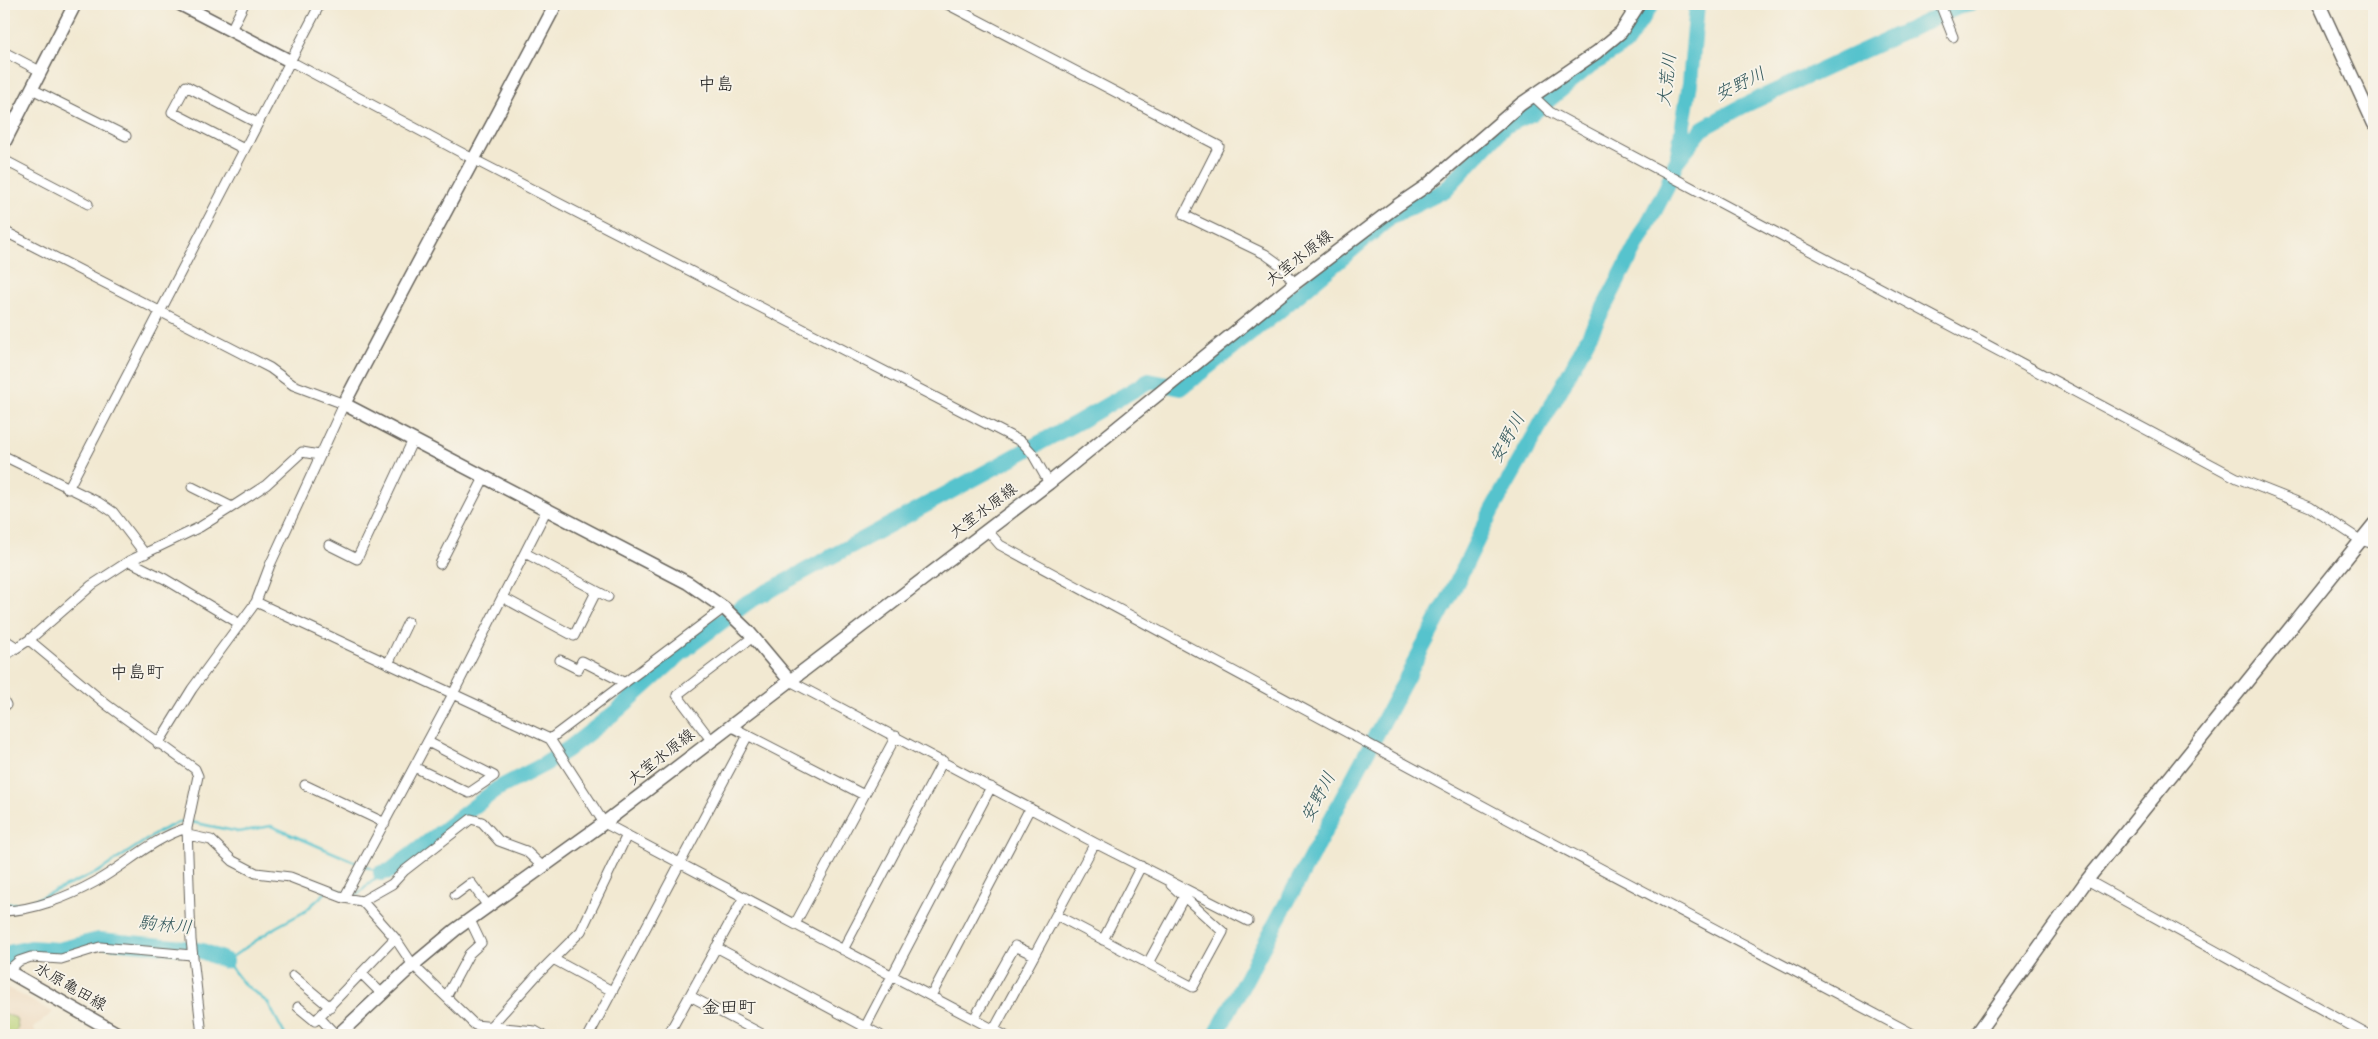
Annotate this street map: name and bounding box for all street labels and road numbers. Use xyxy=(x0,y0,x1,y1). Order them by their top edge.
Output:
street label: 大室水原線 xyxy=(1261,225,1339,293)
street label: 大室水原線 xyxy=(945,479,1023,545)
street label: 大室水原線 xyxy=(623,724,701,792)
street label: 水原亀田線 xyxy=(30,958,110,1018)

